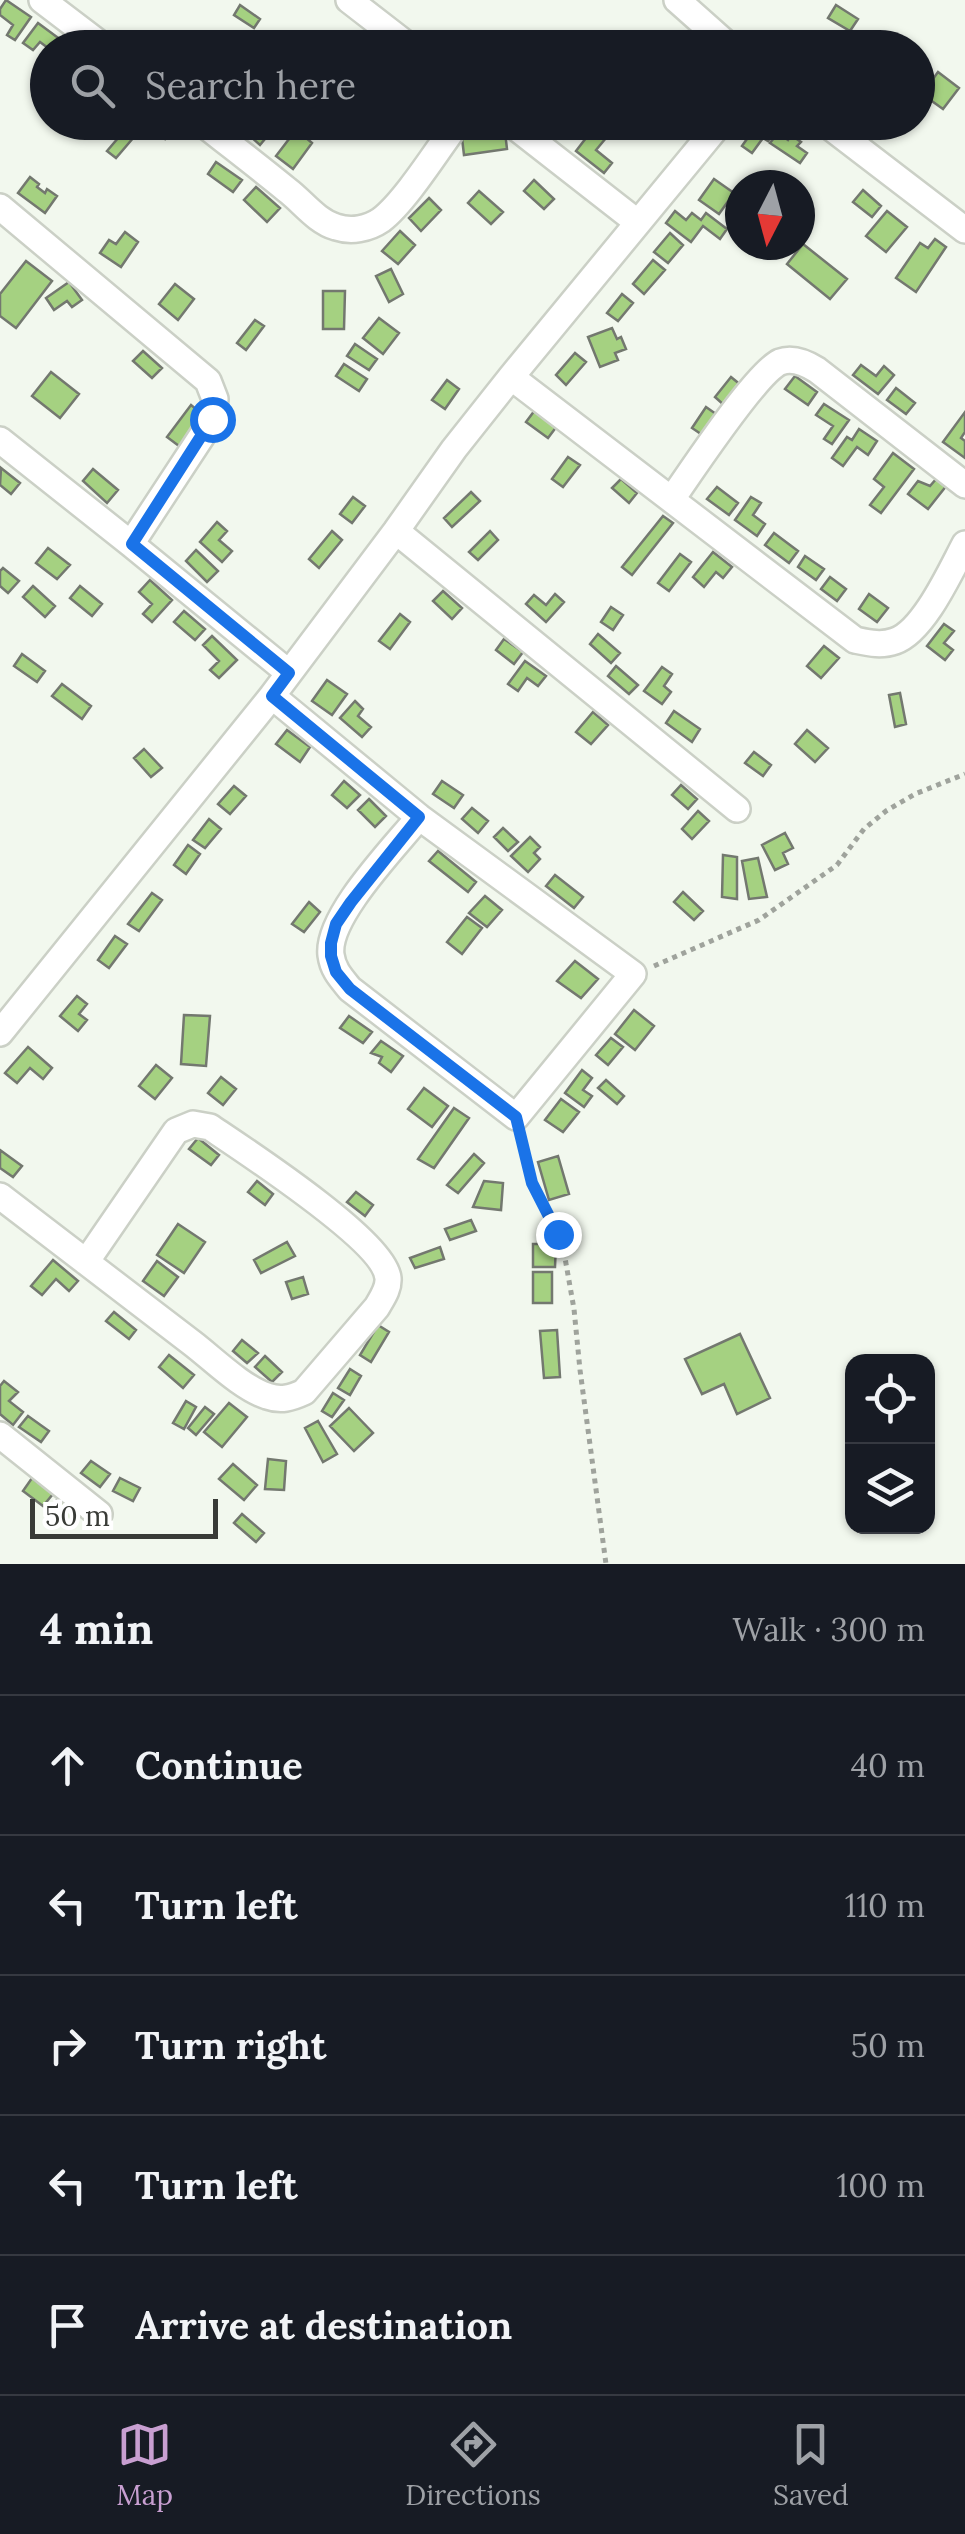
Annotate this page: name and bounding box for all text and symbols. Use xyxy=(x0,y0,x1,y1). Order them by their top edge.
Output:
search box xyxy=(30,30,935,140)
icon: search xyxy=(65,58,120,113)
text: Search here xyxy=(145,61,356,109)
north arrow xyxy=(725,170,815,260)
route start xyxy=(190,397,236,443)
route end xyxy=(536,1212,582,1258)
map controls xyxy=(845,1354,935,1534)
button: locate xyxy=(845,1354,935,1444)
button: layers xyxy=(845,1444,935,1534)
scale bar xyxy=(30,1494,218,1538)
text: 50 m xyxy=(45,1498,110,1534)
text: 4 min xyxy=(40,1602,153,1656)
text: Walk · 300 m xyxy=(733,1609,925,1650)
icon: ahead xyxy=(40,1738,95,1793)
text: Continue xyxy=(135,1741,303,1789)
text: 40 m xyxy=(851,1745,925,1786)
icon: left xyxy=(40,1878,95,1933)
text: Turn left xyxy=(135,1881,298,1929)
text: 110 m xyxy=(845,1885,925,1926)
icon: right xyxy=(40,2018,95,2073)
text: Turn right xyxy=(135,2021,326,2069)
text: 50 m xyxy=(851,2025,925,2066)
icon: left xyxy=(40,2158,95,2213)
text: Turn left xyxy=(135,2161,298,2209)
text: 100 m xyxy=(837,2165,925,2206)
icon: arrive xyxy=(40,2298,95,2353)
text: Arrive at destination xyxy=(135,2301,512,2349)
tab: Map xyxy=(116,2417,173,2513)
tab: Directions xyxy=(405,2417,541,2513)
tab: Saved xyxy=(773,2417,849,2513)

